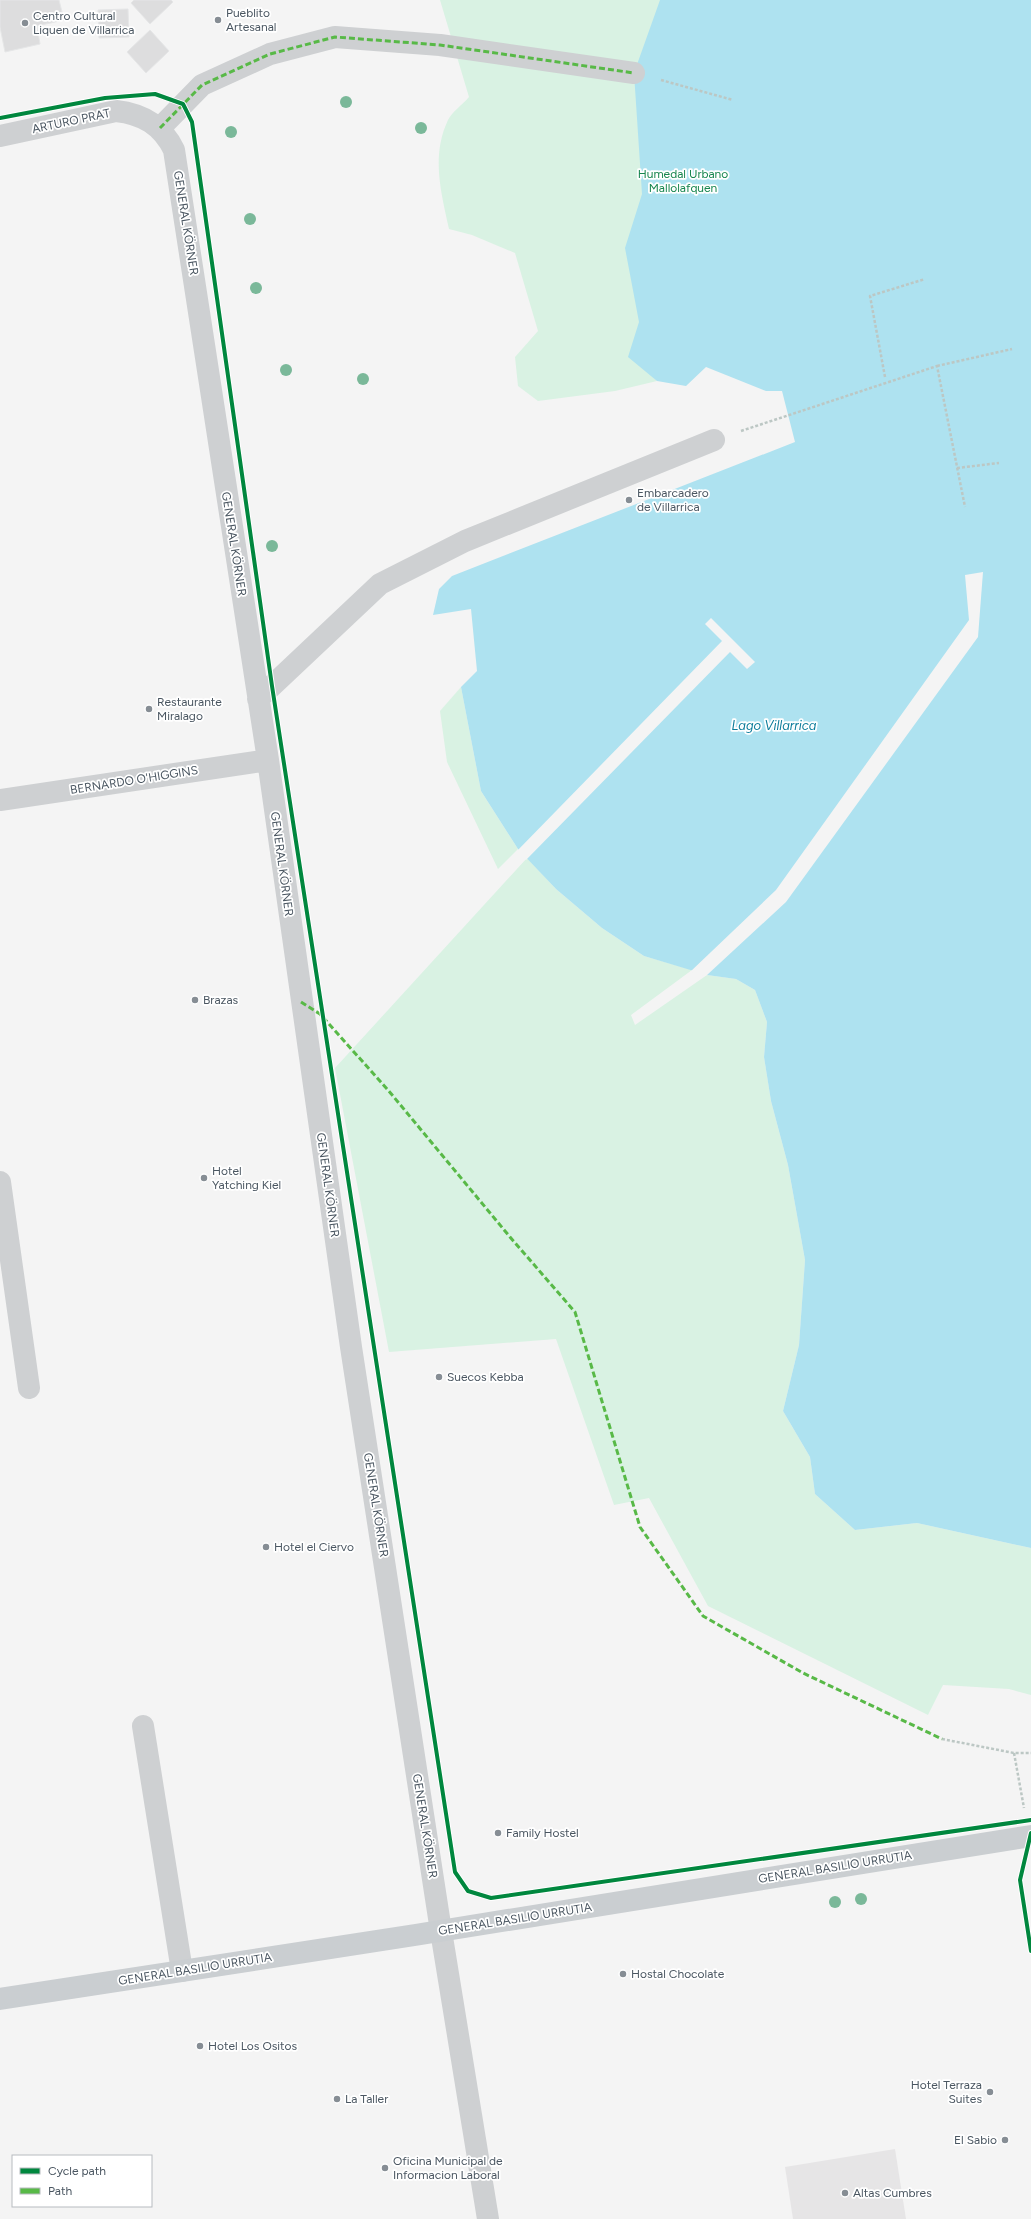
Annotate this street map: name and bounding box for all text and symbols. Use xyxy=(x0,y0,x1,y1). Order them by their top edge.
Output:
place label: Pueblito Artesanal xyxy=(226,6,276,34)
place label: Centro Cultural Liquen de Villarrica xyxy=(33,9,134,37)
marker: Pueblito Artesanal xyxy=(213,15,223,25)
marker: Centro Cultural Liquen de Villarrica xyxy=(20,18,30,28)
street label: ARTURO PRAT xyxy=(31,106,112,136)
park label: Humedal Urbano Mallolafquen xyxy=(638,167,728,195)
street label: GENERAL KÖRNER xyxy=(171,170,201,276)
place label: Embarcadero de Villarrica xyxy=(637,486,709,514)
street label: GENERAL KÖRNER xyxy=(219,491,249,597)
marker: Embarcadero de Villarrica xyxy=(624,495,634,505)
place label: Restaurante Miralago xyxy=(157,695,222,723)
marker: Restaurante Miralago xyxy=(144,704,154,714)
water label: Lago Villarrica xyxy=(732,718,817,733)
street label: BERNARDO O'HIGGINS xyxy=(69,763,199,797)
street label: GENERAL KÖRNER xyxy=(268,811,296,917)
place label: Brazas xyxy=(203,993,239,1007)
marker: Brazas xyxy=(190,995,200,1005)
street label: GENERAL KÖRNER xyxy=(314,1132,342,1238)
place label: Hotel Yatching Kiel xyxy=(212,1164,281,1192)
marker: Hotel Yatching Kiel xyxy=(199,1173,209,1183)
place label: Suecos Kebba xyxy=(447,1370,524,1384)
marker: Suecos Kebba xyxy=(434,1372,444,1382)
street label: GENERAL KÖRNER xyxy=(361,1452,391,1558)
place label: Hotel el Ciervo xyxy=(274,1540,354,1554)
marker: Hotel el Ciervo xyxy=(261,1542,271,1552)
street label: GENERAL KÖRNER xyxy=(410,1773,440,1879)
place label: Family Hostel xyxy=(506,1826,579,1840)
marker: Family Hostel xyxy=(493,1828,503,1838)
street label: GENERAL BASILIO URRUTIA xyxy=(757,1848,913,1886)
street label: GENERAL BASILIO URRUTIA xyxy=(437,1900,593,1938)
street label: GENERAL BASILIO URRUTIA xyxy=(117,1950,273,1988)
place label: Hostal Chocolate xyxy=(631,1967,725,1981)
marker: Hostal Chocolate xyxy=(618,1969,628,1979)
place label: Hotel Los Ositos xyxy=(208,2039,298,2053)
marker: Hotel Los Ositos xyxy=(195,2041,205,2051)
place label: Hotel Terraza Suites xyxy=(911,2078,982,2106)
marker: Hotel Terraza Suites xyxy=(985,2087,995,2097)
place label: La Taller xyxy=(345,2092,388,2106)
marker: La Taller xyxy=(332,2094,342,2104)
place label: El Sabio xyxy=(954,2133,997,2147)
marker: El Sabio xyxy=(1000,2135,1010,2145)
place label: Oficina Municipal de Informacion Laboral xyxy=(393,2154,503,2182)
legend xyxy=(12,2155,152,2207)
marker: Oficina Municipal de Informacion Laboral xyxy=(380,2163,390,2173)
text: Cycle path xyxy=(48,2164,106,2178)
text: Path xyxy=(48,2184,72,2198)
place label: Altas Cumbres xyxy=(853,2186,932,2200)
marker: Altas Cumbres xyxy=(840,2188,850,2198)

